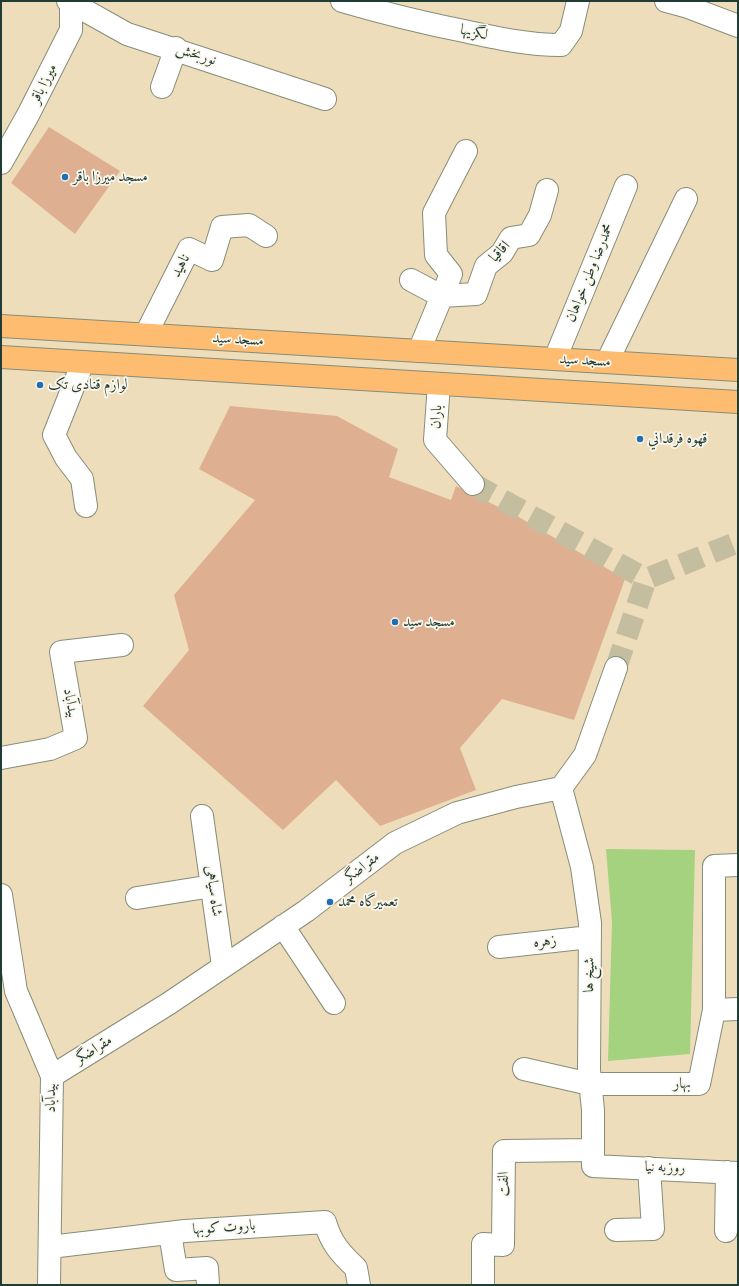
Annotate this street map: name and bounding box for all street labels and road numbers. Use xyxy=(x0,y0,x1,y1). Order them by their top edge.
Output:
street label: لگزیها xyxy=(458,21,490,45)
street label: نوربخش xyxy=(174,40,218,70)
street label: میرزا باقر xyxy=(26,61,62,107)
street label: محمدرضا وطن خواهان xyxy=(562,221,618,325)
street label: اقاقیا xyxy=(486,238,514,266)
street label: ناهید xyxy=(167,251,195,281)
street label: مسجد سید xyxy=(212,330,264,350)
street label: مسجد سید xyxy=(559,351,611,371)
street label: باران xyxy=(427,404,447,430)
street label: بیدآباد xyxy=(59,687,81,719)
street label: مقراضگر xyxy=(340,849,384,887)
street label: شاه سیاهی xyxy=(200,864,226,918)
street label: زهره xyxy=(532,932,558,952)
street label: شیخ ها xyxy=(581,957,599,993)
street label: مقراضگر xyxy=(72,1032,116,1068)
street label: بهار xyxy=(673,1075,691,1093)
street label: بیدآباد xyxy=(42,1083,60,1113)
street label: روزبه نیا xyxy=(644,1158,686,1178)
street label: الفت xyxy=(495,1172,513,1196)
street label: باروت کوبها xyxy=(192,1217,256,1239)

